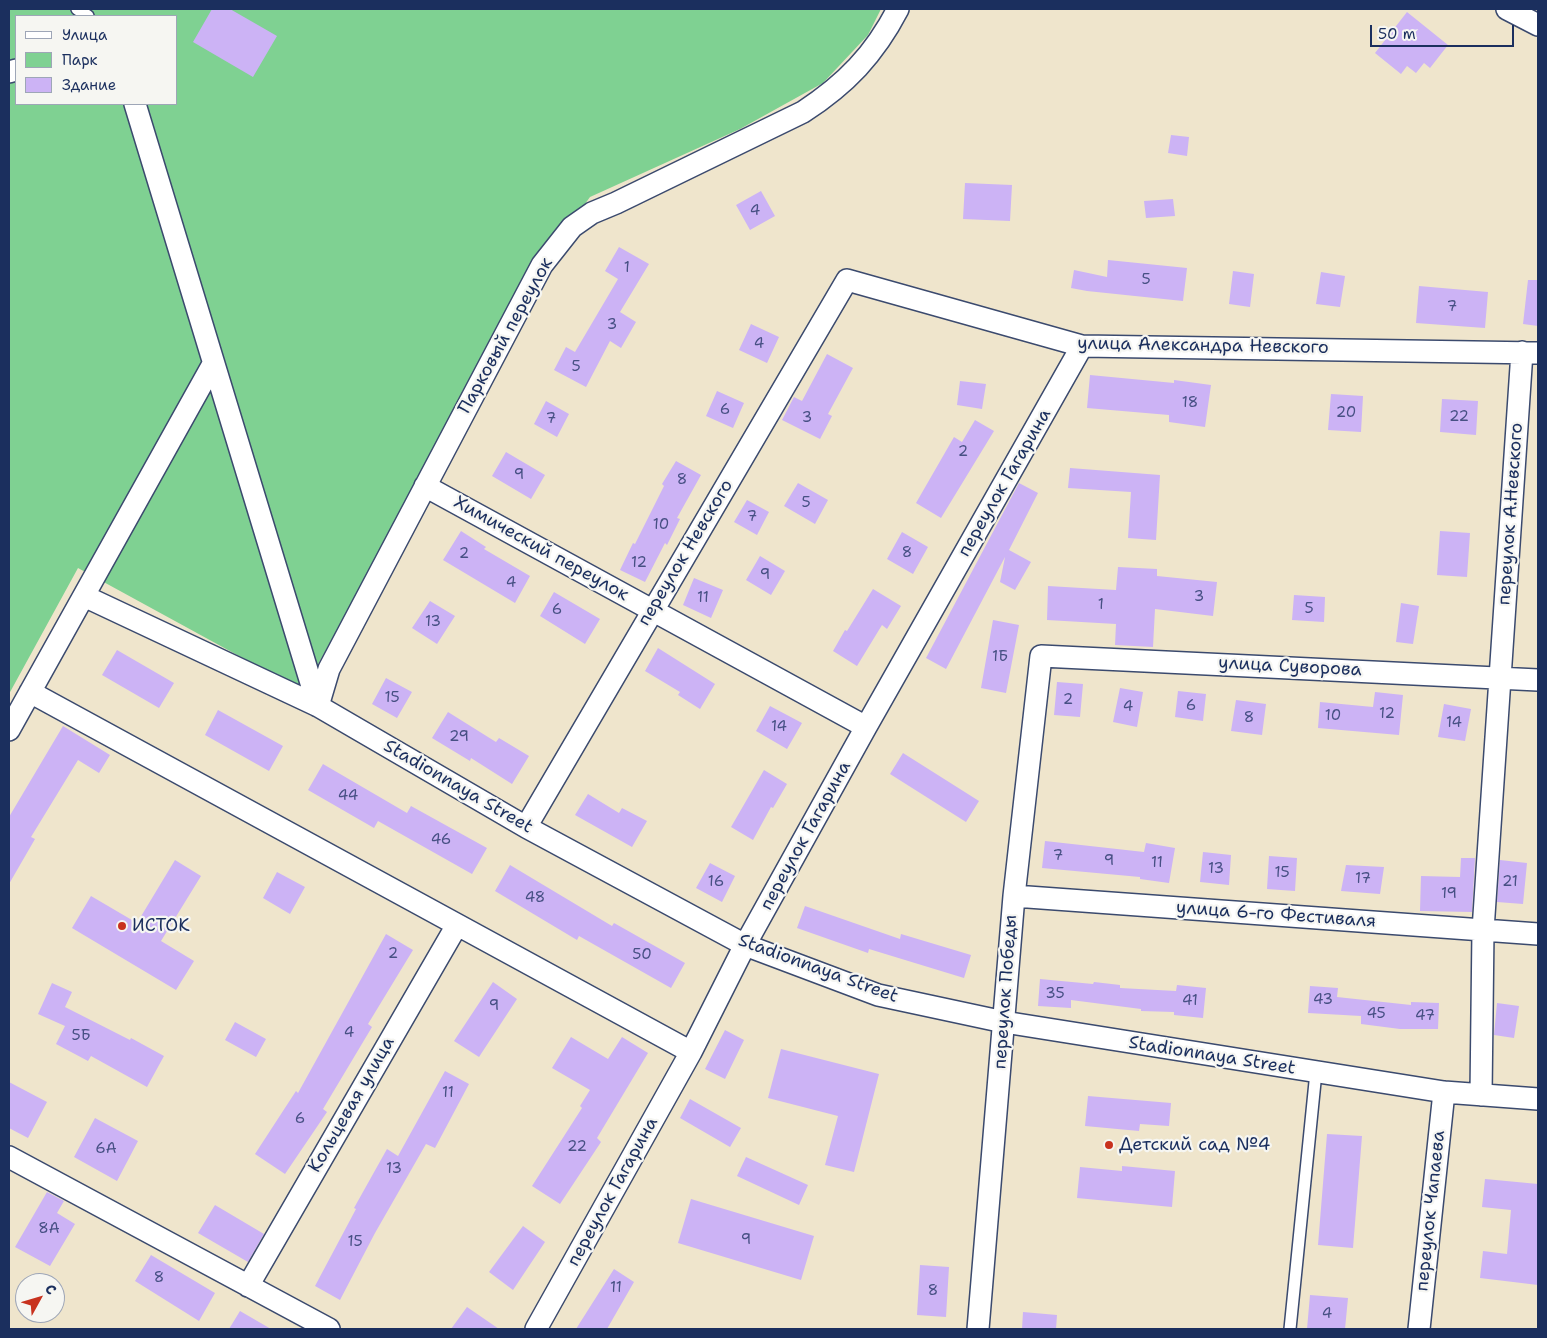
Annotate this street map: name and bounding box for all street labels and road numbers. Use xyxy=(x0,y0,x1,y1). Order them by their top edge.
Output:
street label: Парковый переулок xyxy=(454,254,558,418)
street label: улица Александра Невского xyxy=(1077,333,1329,359)
street label: переулок Гагарина xyxy=(954,405,1056,561)
street label: переулок А.Невского xyxy=(1494,422,1528,606)
street label: переулок Невского xyxy=(634,476,738,630)
street label: Химический переулок xyxy=(450,492,632,606)
street label: улица Суворова xyxy=(1218,652,1362,682)
street label: Stadionnaya Street xyxy=(380,735,536,839)
street label: переулок Гагарина xyxy=(756,758,856,914)
street label: улица 6-го Фестиваля xyxy=(1175,897,1377,933)
street label: переулок Победы xyxy=(990,914,1022,1070)
street label: Stadionnaya Street xyxy=(735,930,901,1008)
street label: Stadionnaya Street xyxy=(1127,1032,1297,1080)
street label: Кольцевая улица xyxy=(304,1033,400,1177)
street label: переулок Гагарина xyxy=(563,1114,663,1270)
street label: переулок Чапаева xyxy=(1412,1130,1450,1292)

